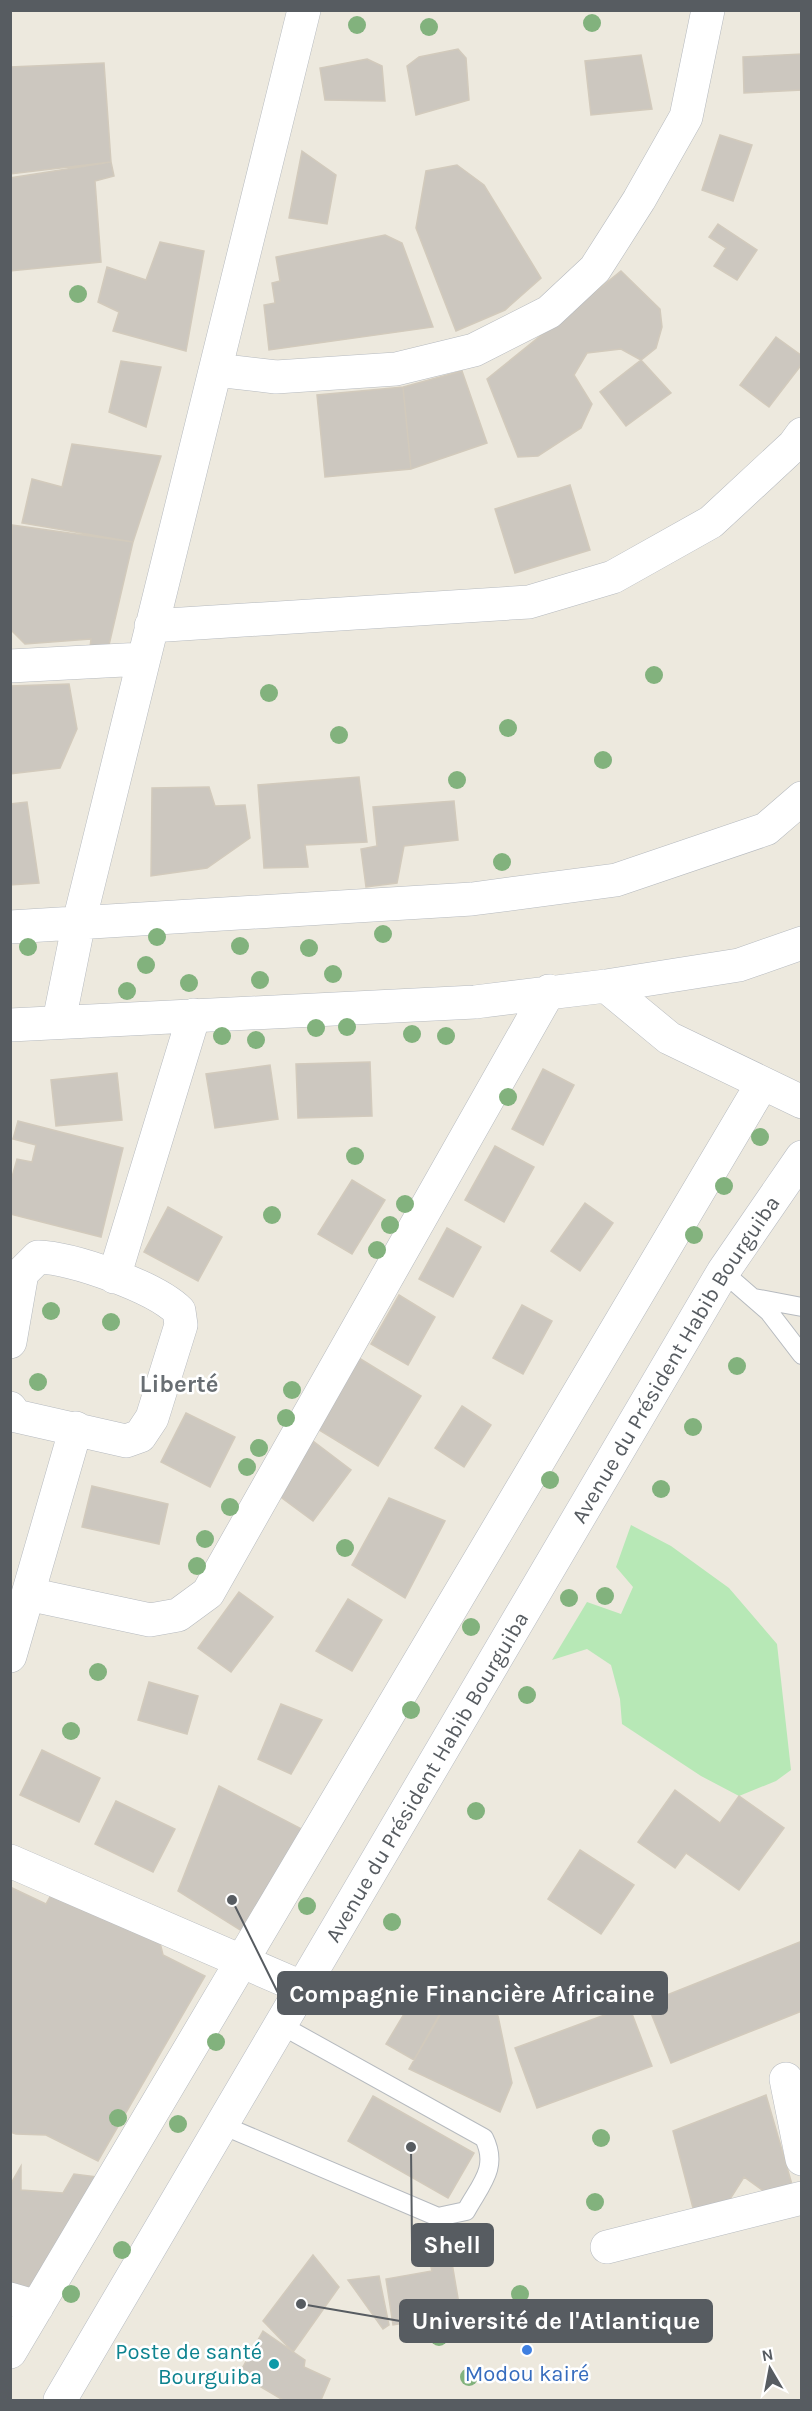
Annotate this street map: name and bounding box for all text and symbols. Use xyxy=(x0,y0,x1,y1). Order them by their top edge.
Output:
street label: Avenue du Président Habib Bourguiba xyxy=(566,1191,786,1528)
district label: Liberté xyxy=(140,1370,218,1398)
street label: Avenue du Président Habib Bourguiba xyxy=(320,1607,534,1947)
callout: Compagnie Financière Africaine xyxy=(278,1972,667,2014)
text: Compagnie Financière Africaine xyxy=(289,1980,655,2008)
callout: Shell xyxy=(412,2224,493,2266)
text: Shell xyxy=(423,2231,481,2259)
callout: Université de l'Atlantique xyxy=(400,2300,712,2342)
text: Université de l'Atlantique xyxy=(412,2307,700,2335)
place label: Poste de santé Bourguiba xyxy=(115,2339,262,2390)
north arrow xyxy=(740,2339,800,2399)
marker: Modou kairé xyxy=(520,2343,534,2357)
text: N xyxy=(760,2344,775,2365)
marker: Poste de santé Bourguiba xyxy=(267,2357,281,2371)
place label: Modou kairé xyxy=(465,2361,589,2387)

